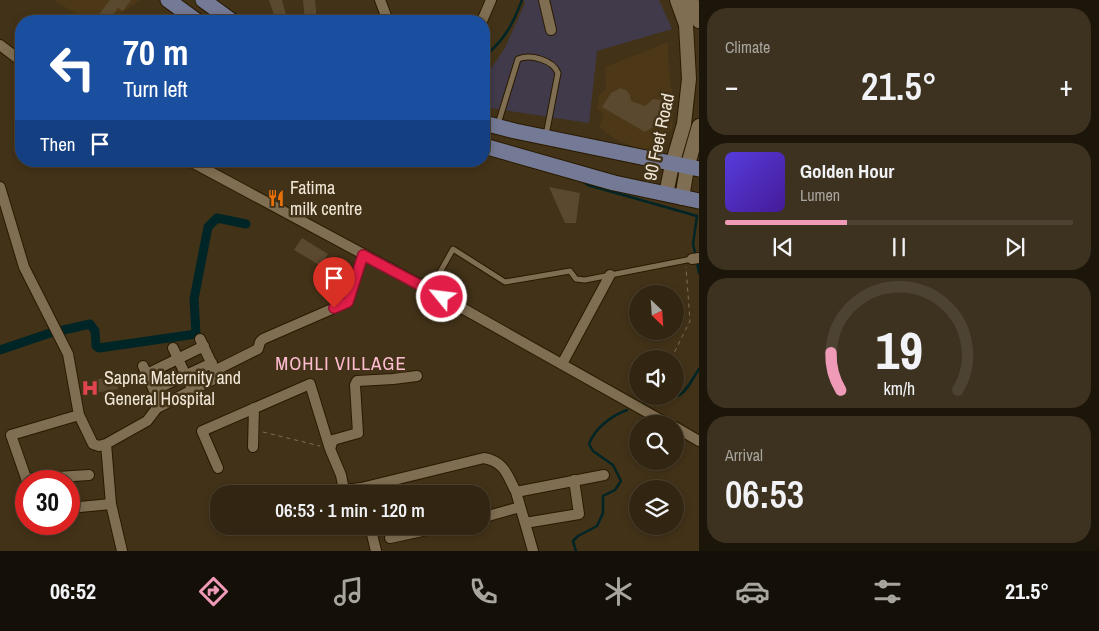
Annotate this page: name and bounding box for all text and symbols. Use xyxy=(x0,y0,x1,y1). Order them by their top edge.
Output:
text: 70 m xyxy=(123,29,188,76)
icon: left xyxy=(40,35,105,100)
text: Climate xyxy=(725,36,770,58)
text: 21.5° xyxy=(861,61,937,112)
text: − xyxy=(725,67,738,105)
text: + xyxy=(1060,67,1073,105)
text: Turn left xyxy=(123,74,188,104)
street label: 90 Feet Road xyxy=(637,91,680,183)
icon: arrive xyxy=(86,130,114,158)
text: Then xyxy=(40,131,76,157)
text: Golden Hour xyxy=(800,158,894,184)
place label: Fatima milk centre xyxy=(290,175,362,221)
text: Lumen xyxy=(800,184,840,206)
restaurant icon: Fatima milk centre xyxy=(266,188,286,208)
icon: previous xyxy=(769,233,797,261)
icon: pause xyxy=(885,233,913,261)
icon: next xyxy=(1001,233,1029,261)
pin xyxy=(313,257,355,308)
icon: arrive xyxy=(320,264,348,292)
position arrow xyxy=(415,270,467,322)
north arrow xyxy=(629,285,684,340)
map controls xyxy=(629,285,684,535)
text: 19 xyxy=(875,315,923,385)
district label: MOHLI VILLAGE xyxy=(275,350,407,376)
button: sound xyxy=(629,350,684,405)
place label: Sapna Maternity and General Hospital xyxy=(104,365,241,411)
text: km/h xyxy=(883,377,915,401)
hospital icon: Sapna Maternity and General Hospital xyxy=(80,378,100,398)
button: search xyxy=(629,415,684,470)
text: Arrival xyxy=(725,444,763,466)
text: 06:53 xyxy=(725,469,804,520)
speed limit sign: 30 xyxy=(15,470,80,535)
button: layers xyxy=(629,480,684,535)
text: 06:53 · 1 min · 120 m xyxy=(275,497,425,523)
icon: directions xyxy=(196,574,231,609)
icon: music xyxy=(331,574,366,609)
icon: phone xyxy=(466,574,501,609)
icon: climate xyxy=(601,574,636,609)
icon: car xyxy=(735,574,770,609)
icon: filters xyxy=(870,574,905,609)
text: 06:52 xyxy=(50,576,96,606)
text: 21.5° xyxy=(1005,576,1049,606)

